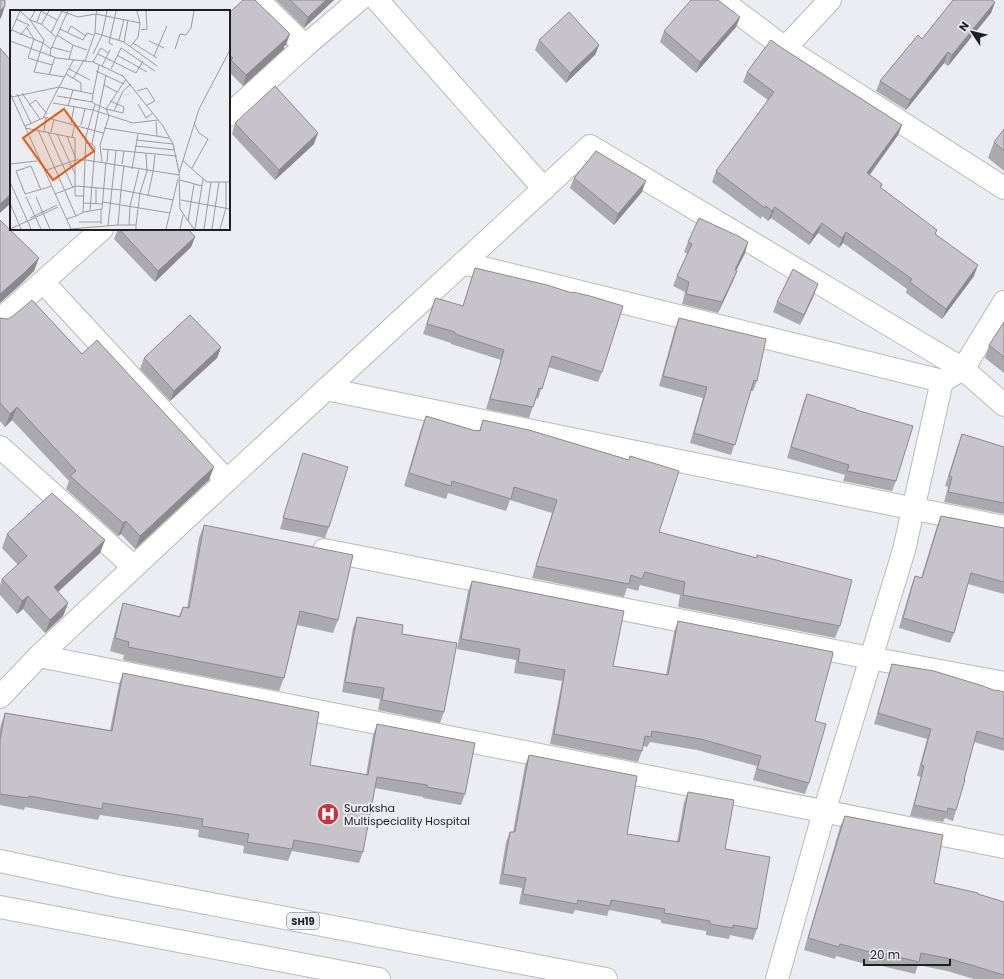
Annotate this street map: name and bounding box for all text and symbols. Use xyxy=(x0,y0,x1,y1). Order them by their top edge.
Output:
inset map xyxy=(10,10,230,230)
north arrow xyxy=(952,12,992,52)
text: N xyxy=(955,18,973,34)
place label: Suraksha Multispeciality Hospital xyxy=(344,800,470,829)
hospital icon: Suraksha Multispeciality Hospital xyxy=(315,801,341,827)
road number: SH19 xyxy=(287,913,319,929)
scale bar xyxy=(864,941,950,967)
text: 20 m xyxy=(870,946,900,963)

